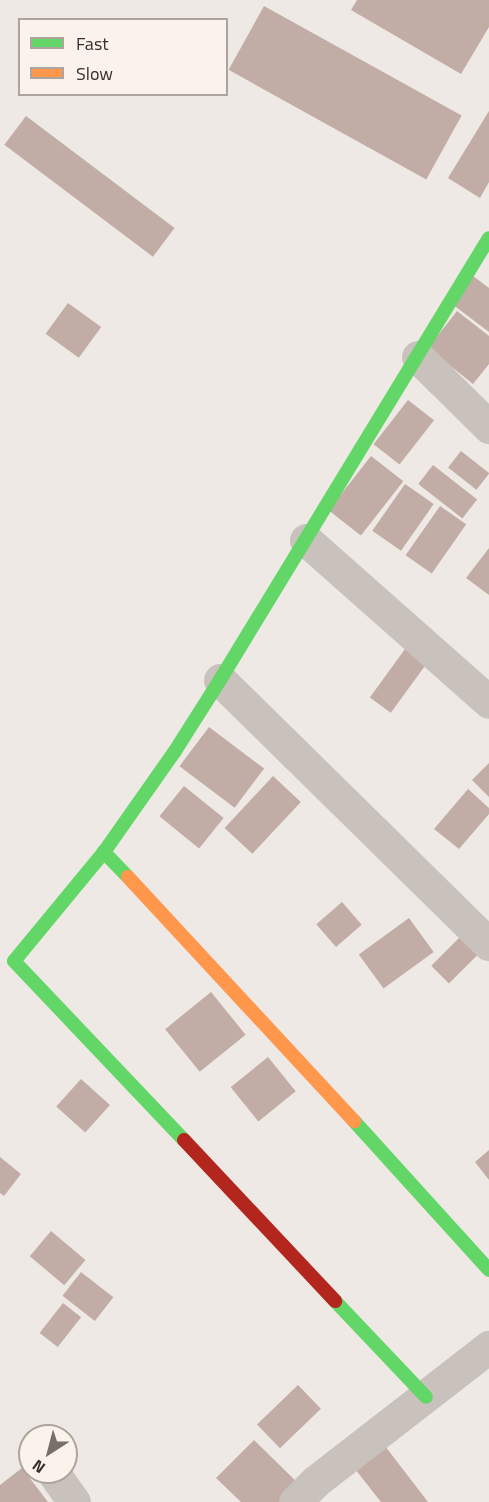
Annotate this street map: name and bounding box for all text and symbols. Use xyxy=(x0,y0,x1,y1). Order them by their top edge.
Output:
legend xyxy=(18,18,228,96)
text: Fast xyxy=(76,30,109,57)
text: Slow xyxy=(76,60,113,87)
north arrow xyxy=(18,1424,78,1484)
text: N xyxy=(27,1454,50,1480)

